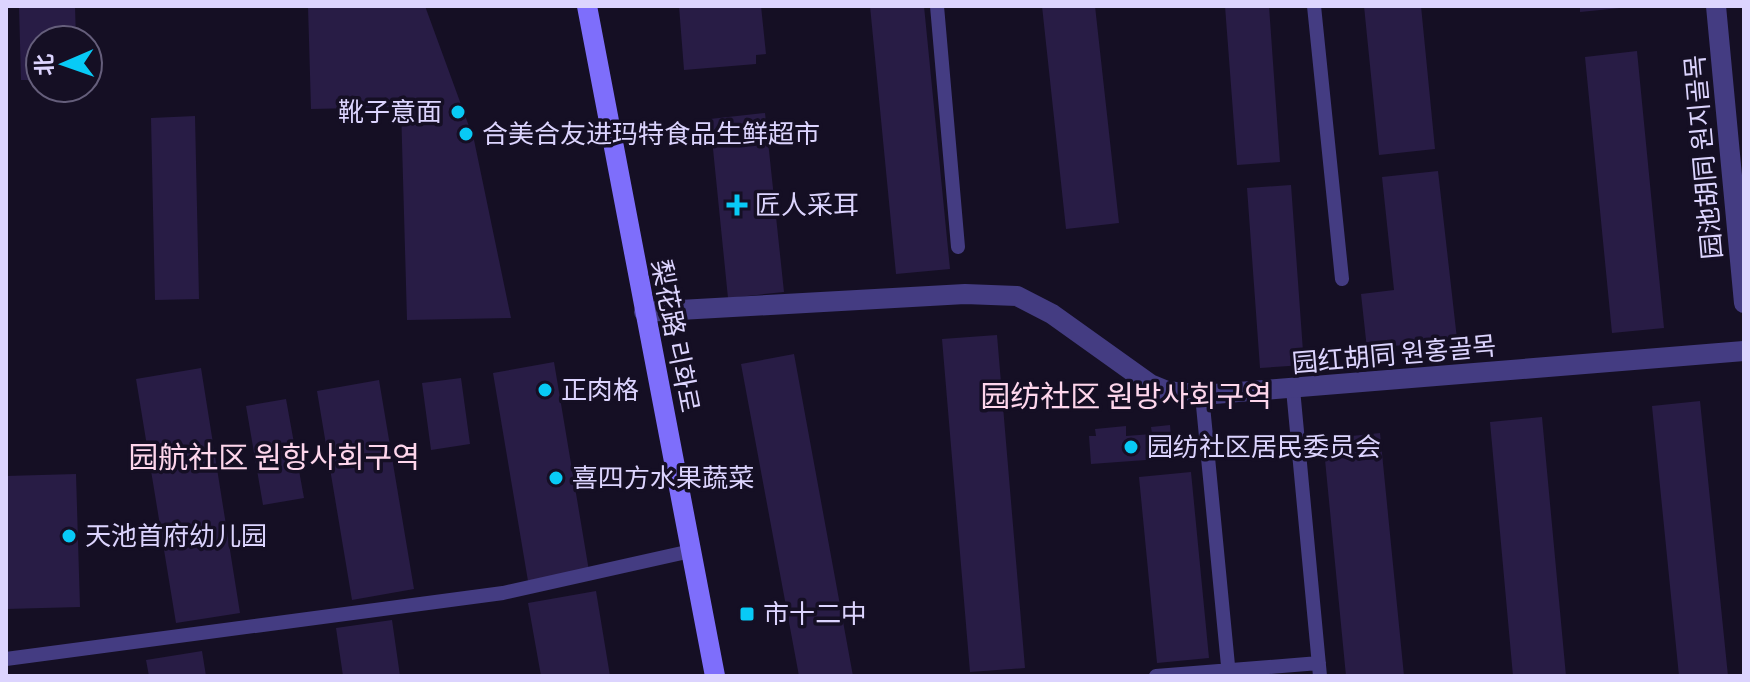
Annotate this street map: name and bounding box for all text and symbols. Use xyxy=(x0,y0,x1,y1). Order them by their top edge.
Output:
north arrow xyxy=(24,24,104,104)
text: 北 xyxy=(29,53,61,76)
street label: 园池胡同 원지골목 xyxy=(1677,53,1731,261)
place label: 靴子意面 xyxy=(338,94,442,131)
marker: 靴子意面 xyxy=(449,103,467,121)
place label: 合美合友进玛特食品生鲜超市 xyxy=(482,116,820,153)
marker: 合美合友进玛特食品生鲜超市 xyxy=(457,125,475,143)
place label: 匠人采耳 xyxy=(755,187,859,224)
marker: 匠人采耳 xyxy=(726,194,748,216)
street label: 梨花路 리화로 xyxy=(642,256,708,416)
street label: 园红胡同 원홍골목 xyxy=(1290,328,1498,382)
place label: 正肉格 xyxy=(561,372,639,409)
district label: 园纺社区 원방사회구역 xyxy=(980,376,1272,419)
marker: 正肉格 xyxy=(536,381,554,399)
place label: 园纺社区居民委员会 xyxy=(1147,429,1381,466)
district label: 园航社区 원항사회구역 xyxy=(128,437,420,480)
marker: 园纺社区居民委员会 xyxy=(1122,438,1140,456)
place label: 喜四方水果蔬菜 xyxy=(572,460,754,497)
marker: 喜四方水果蔬菜 xyxy=(547,469,565,487)
place label: 天池首府幼儿园 xyxy=(85,518,267,555)
marker: 天池首府幼儿园 xyxy=(60,527,78,545)
place label: 市十二中 xyxy=(763,596,867,633)
marker: 市十二中 xyxy=(738,605,756,623)

